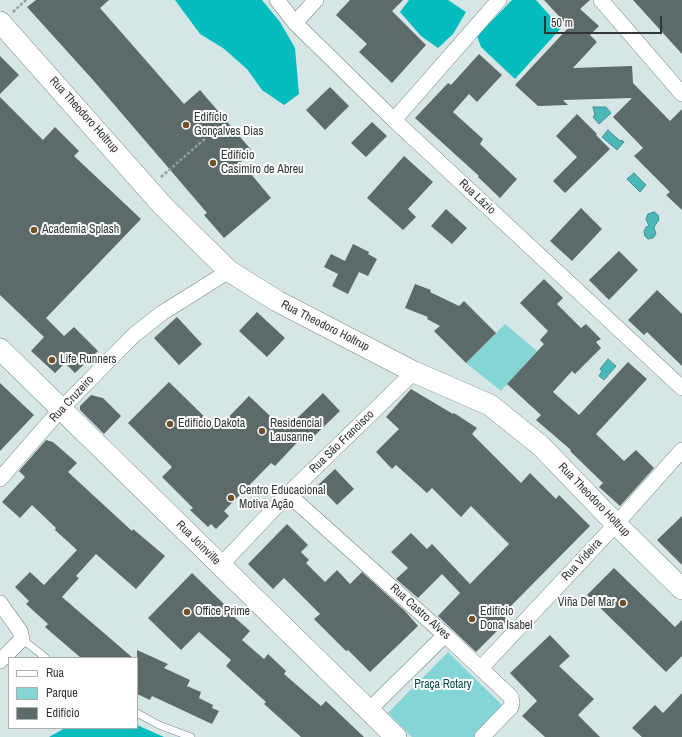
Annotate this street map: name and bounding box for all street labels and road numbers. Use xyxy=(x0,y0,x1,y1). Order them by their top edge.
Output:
street label: Rua Theodoro Holtrup xyxy=(46,74,122,156)
street label: Rua Lázio xyxy=(456,176,498,218)
street label: Rua Theodoro Holtrup xyxy=(278,297,372,355)
street label: Rua Cruzeiro xyxy=(47,373,97,425)
street label: Rua São Francisco xyxy=(307,408,377,476)
street label: Rua Theodoro Holtrup xyxy=(555,460,633,540)
street label: Rua Joinville xyxy=(173,518,223,568)
street label: Rua Videira xyxy=(559,536,605,584)
street label: Rua Castro Alves xyxy=(387,581,453,643)

